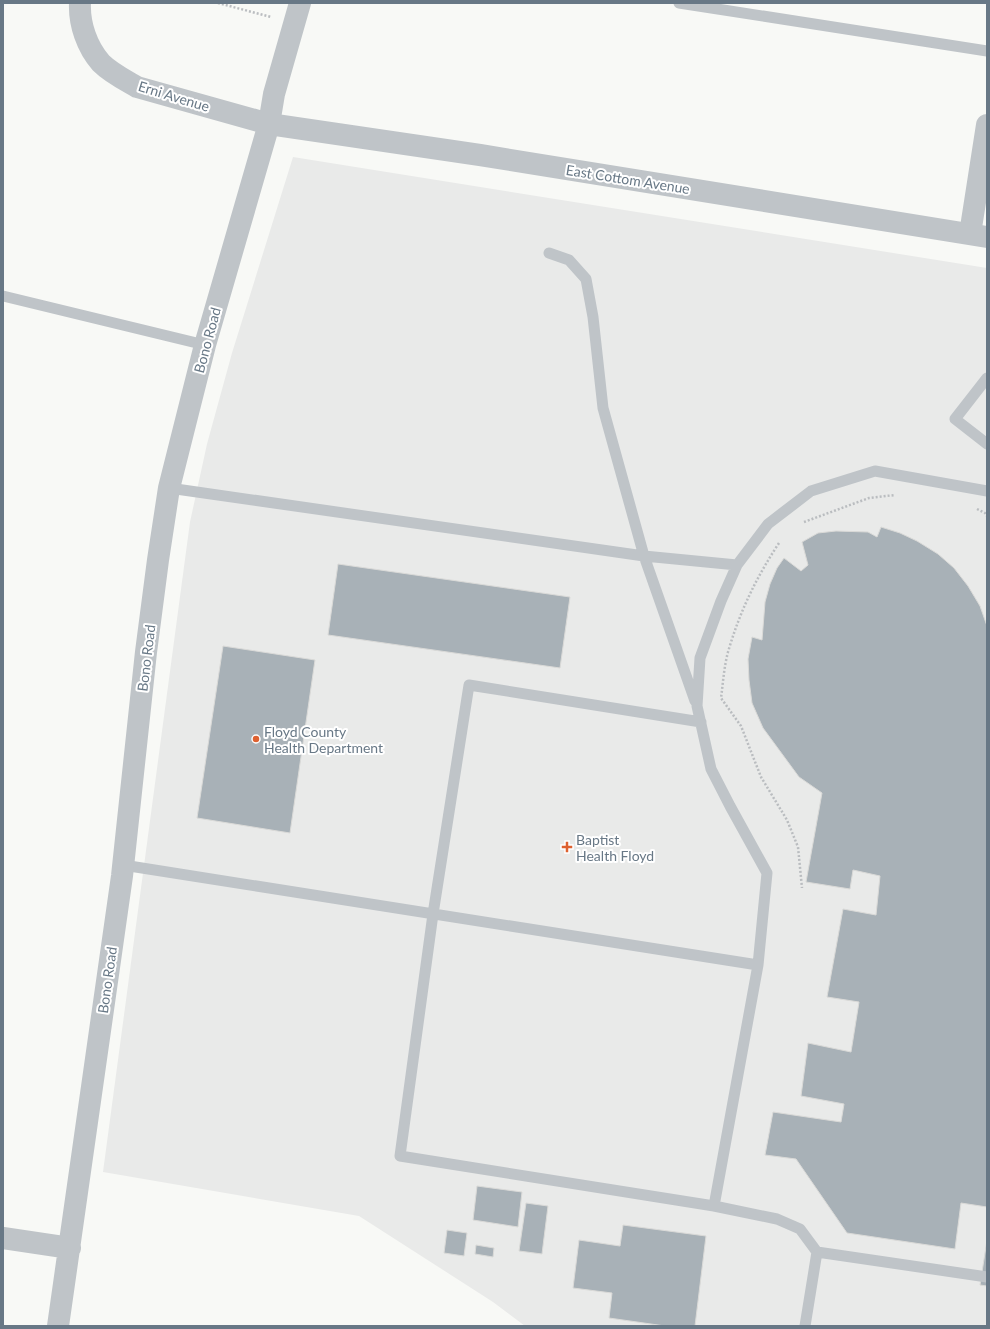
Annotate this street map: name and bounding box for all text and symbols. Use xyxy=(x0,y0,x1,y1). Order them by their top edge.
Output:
street label: Erni Avenue xyxy=(136,77,212,115)
street label: East Cottom Avenue xyxy=(565,161,691,197)
street label: Bono Road xyxy=(190,305,224,375)
street label: Bono Road xyxy=(133,624,159,692)
place label: Floyd County Health Department xyxy=(264,723,383,756)
marker: Floyd County Health Department xyxy=(251,734,261,744)
place label: Baptist Health Floyd xyxy=(576,831,654,864)
marker: Baptist Health Floyd xyxy=(561,841,573,853)
street label: Bono Road xyxy=(94,946,120,1014)

